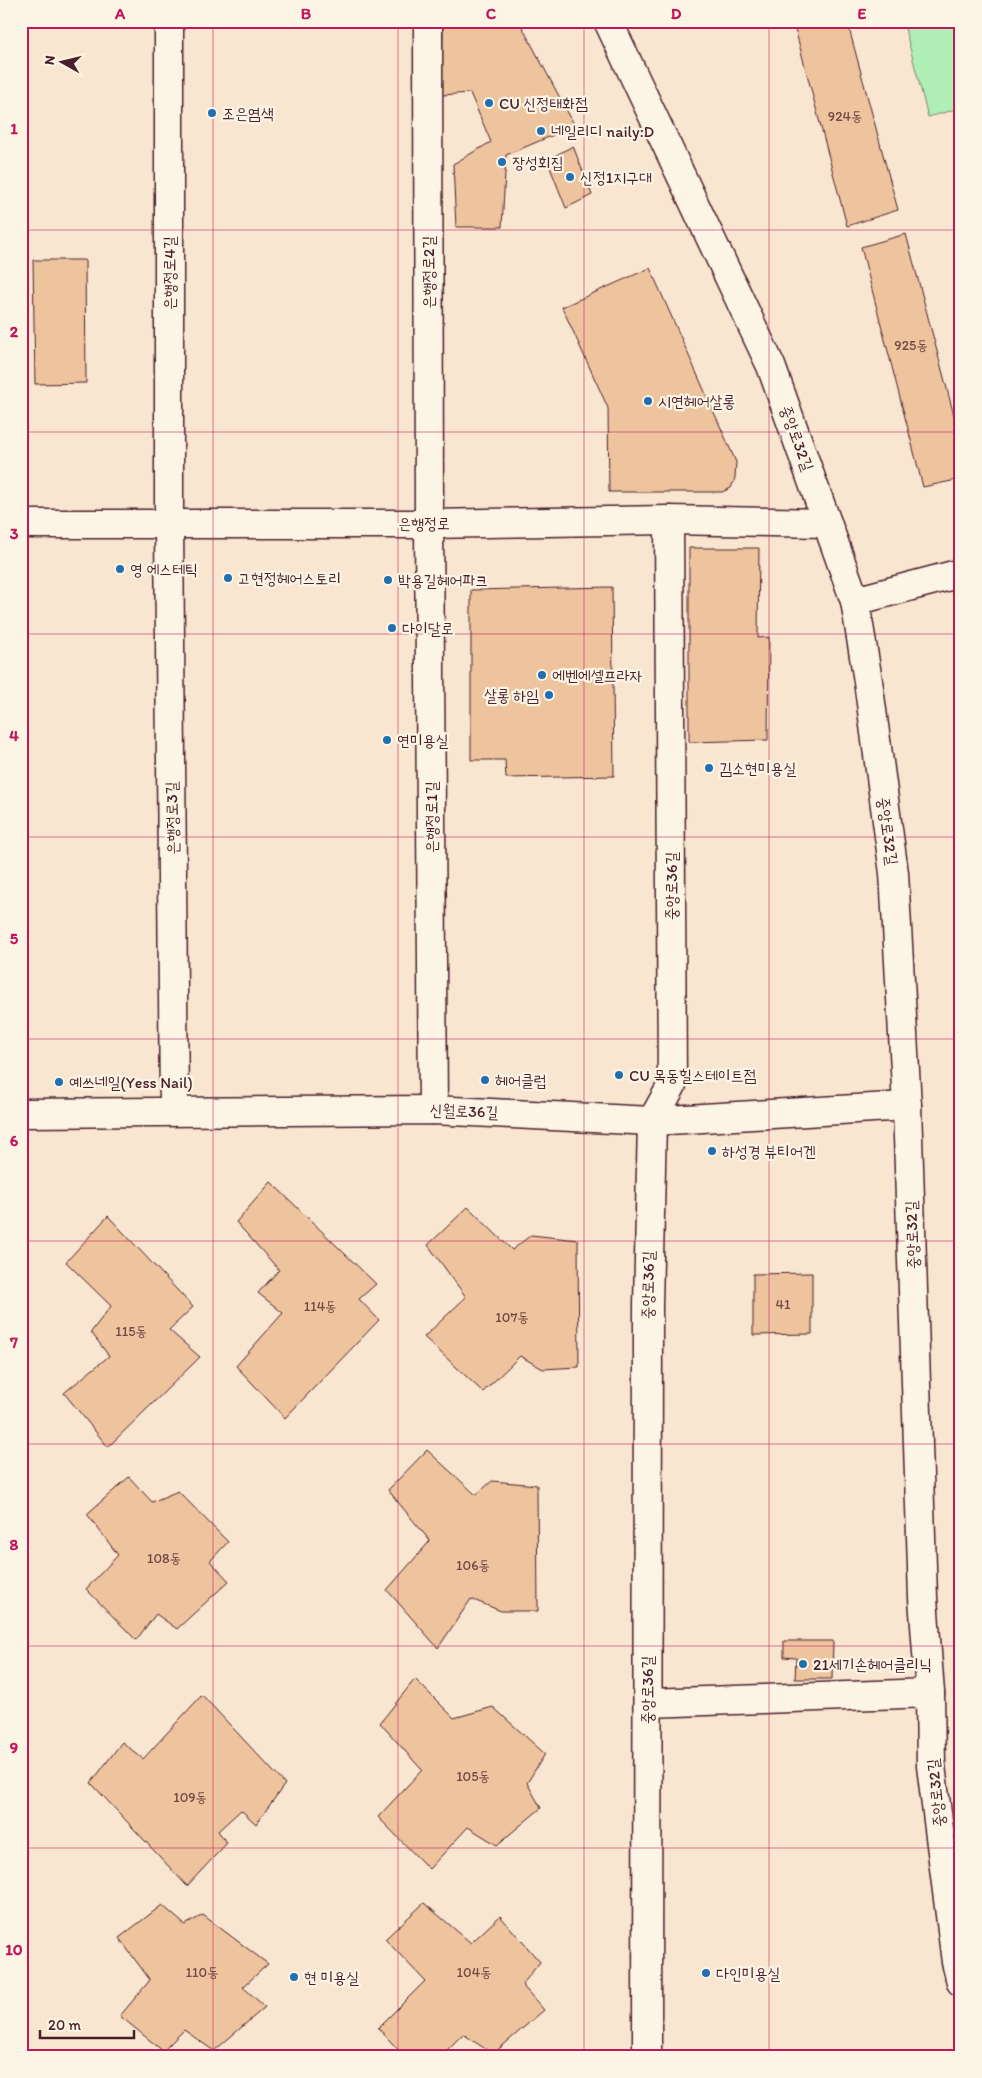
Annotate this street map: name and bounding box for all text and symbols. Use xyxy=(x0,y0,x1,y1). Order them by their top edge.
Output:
text: A xyxy=(114,4,126,23)
text: B xyxy=(301,4,312,23)
text: C xyxy=(486,4,497,23)
text: D xyxy=(671,4,682,23)
text: E xyxy=(858,4,867,23)
north arrow xyxy=(38,38,88,88)
text: N xyxy=(41,54,59,66)
place label: CU 신정태화점 xyxy=(499,94,588,113)
marker: CU 신정태화점 xyxy=(483,97,495,109)
place label: 조은염색 xyxy=(222,104,274,123)
marker: 조은염색 xyxy=(206,107,218,119)
house number: 924동 xyxy=(828,108,862,125)
text: 1 xyxy=(10,119,18,138)
place label: 네일리디 naily:D xyxy=(551,122,655,141)
marker: 네일리디 naily:D xyxy=(535,125,547,137)
place label: 장성회집 xyxy=(512,153,564,172)
marker: 장성회집 xyxy=(496,156,508,168)
place label: 신정1지구대 xyxy=(580,168,652,187)
marker: 신정1지구대 xyxy=(564,171,576,183)
street label: 은행정로2길 xyxy=(419,235,438,308)
street label: 은행정로4길 xyxy=(160,236,179,310)
text: 2 xyxy=(10,322,19,341)
house number: 925동 xyxy=(894,337,928,354)
place label: 시연헤어살롱 xyxy=(658,392,735,411)
marker: 시연헤어살롱 xyxy=(642,395,654,407)
street label: 중앙로32길 xyxy=(776,403,818,474)
street label: 은행정로 xyxy=(398,514,450,533)
text: 3 xyxy=(10,524,19,543)
place label: 영 에스테틱 xyxy=(130,560,198,579)
marker: 영 에스테틱 xyxy=(114,563,126,575)
place label: 고현정헤어스토리 xyxy=(238,569,341,588)
place label: 박용길헤어파크 xyxy=(398,571,488,590)
marker: 고현정헤어스토리 xyxy=(222,572,234,584)
marker: 박용길헤어파크 xyxy=(382,574,394,586)
place label: 다이달로 xyxy=(402,619,454,638)
marker: 다이달로 xyxy=(386,622,398,634)
place label: 에벤에셀프라자 xyxy=(552,666,642,685)
marker: 에벤에셀프라자 xyxy=(536,669,548,681)
place label: 살롱 하임 xyxy=(484,686,539,705)
marker: 살롱 하임 xyxy=(543,689,555,701)
text: 4 xyxy=(9,726,19,745)
place label: 연미용실 xyxy=(397,731,449,750)
marker: 연미용실 xyxy=(381,734,393,746)
place label: 김소현미용실 xyxy=(719,759,796,778)
marker: 김소현미용실 xyxy=(703,762,715,774)
street label: 은행정로3길 xyxy=(162,781,182,855)
street label: 은행정로1길 xyxy=(422,781,441,853)
street label: 중앙로32길 xyxy=(874,796,902,866)
street label: 중앙로36길 xyxy=(662,852,681,920)
text: 5 xyxy=(10,929,19,948)
place label: CU 목동힐스테이트점 xyxy=(629,1066,757,1085)
marker: CU 목동힐스테이트점 xyxy=(613,1069,625,1081)
place label: 헤어클럽 xyxy=(495,1071,547,1090)
place label: 예쓰네일(Yess Nail) xyxy=(69,1073,193,1092)
marker: 헤어클럽 xyxy=(479,1074,491,1086)
marker: 예쓰네일(Yess Nail) xyxy=(53,1076,65,1088)
street label: 신월로36길 xyxy=(429,1100,499,1122)
text: 6 xyxy=(10,1131,19,1150)
place label: 하성경 뷰티어겐 xyxy=(722,1142,816,1161)
marker: 하성경 뷰티어겐 xyxy=(706,1145,718,1157)
street label: 중앙로32길 xyxy=(901,1200,923,1270)
street label: 중앙로36길 xyxy=(638,1250,658,1320)
house number: 41 xyxy=(776,1296,791,1313)
house number: 114동 xyxy=(304,1298,336,1315)
house number: 107동 xyxy=(495,1309,529,1326)
house number: 115동 xyxy=(115,1323,147,1340)
text: 7 xyxy=(9,1333,18,1352)
text: 8 xyxy=(10,1535,19,1554)
house number: 108동 xyxy=(147,1550,181,1567)
house number: 106동 xyxy=(456,1557,490,1574)
place label: 21세기손헤어클리닉 xyxy=(813,1655,932,1674)
street label: 중앙로36길 xyxy=(638,1656,657,1724)
marker: 21세기손헤어클리닉 xyxy=(797,1658,809,1670)
text: 9 xyxy=(10,1738,18,1757)
street label: 중앙로32길 xyxy=(923,1758,949,1828)
house number: 105동 xyxy=(456,1768,490,1785)
house number: 109동 xyxy=(173,1789,207,1806)
text: 10 xyxy=(5,1940,23,1959)
house number: 110동 xyxy=(186,1964,218,1981)
house number: 104동 xyxy=(457,1964,491,1981)
place label: 다인미용실 xyxy=(716,1964,781,1983)
marker: 다인미용실 xyxy=(700,1967,712,1979)
place label: 현 미용실 xyxy=(304,1968,359,1987)
marker: 현 미용실 xyxy=(288,1971,300,1983)
scale bar xyxy=(40,2008,134,2040)
text: 20 m xyxy=(48,2016,82,2034)

